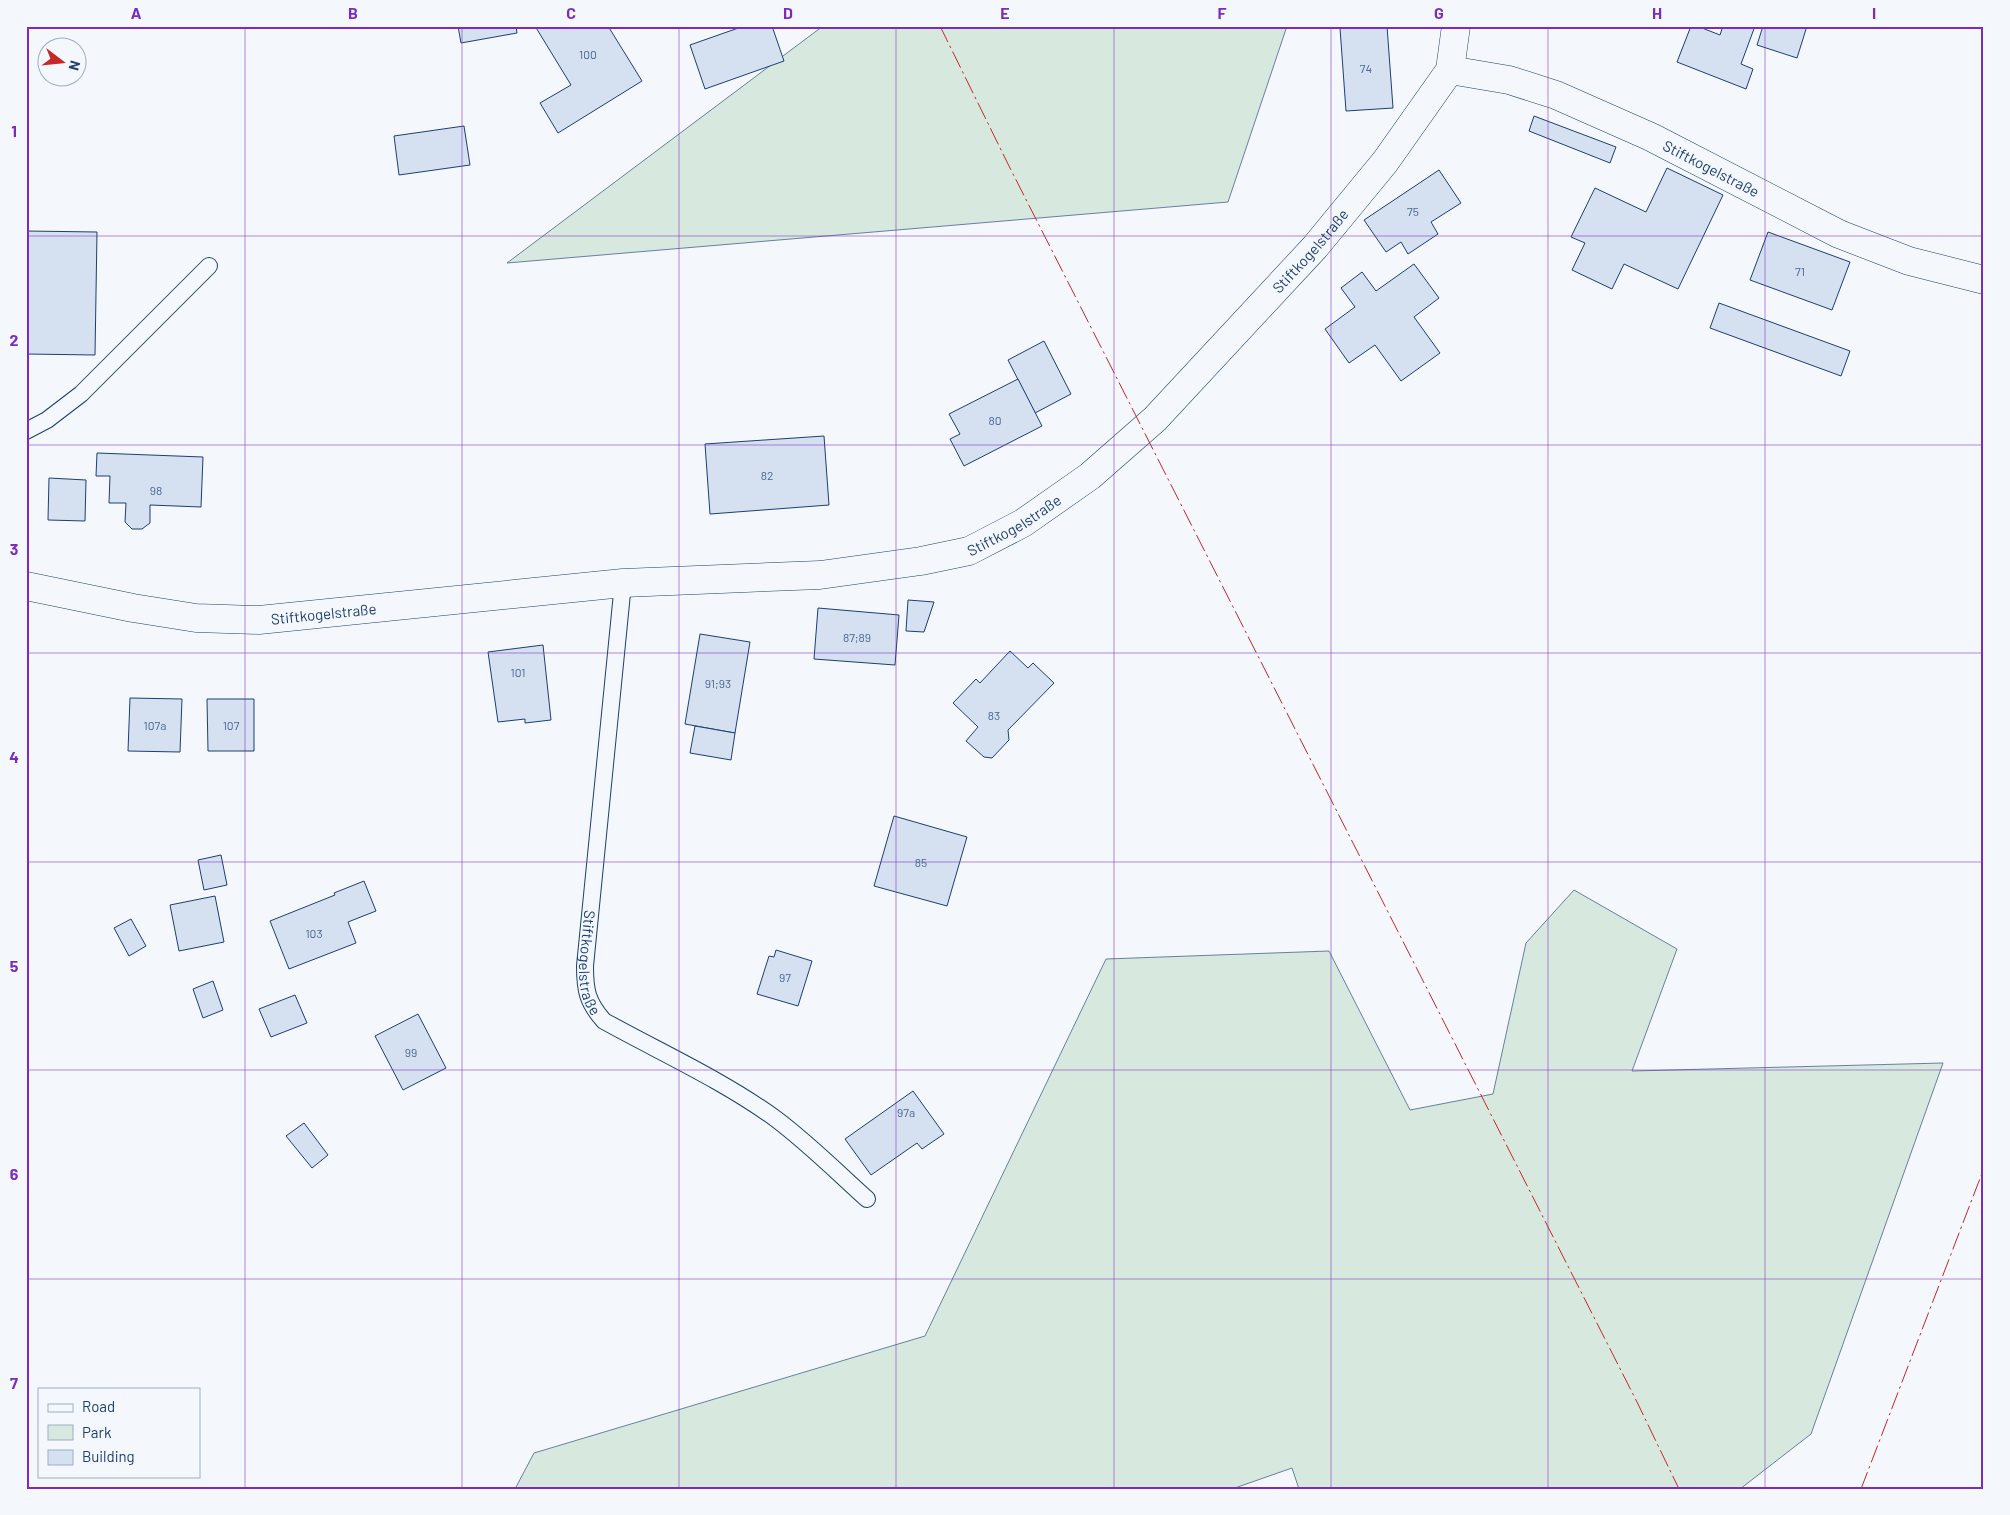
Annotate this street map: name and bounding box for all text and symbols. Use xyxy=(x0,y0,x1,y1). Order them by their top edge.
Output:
text: A xyxy=(131,3,142,22)
text: B xyxy=(348,3,358,22)
text: C xyxy=(566,3,576,22)
text: D xyxy=(783,3,793,22)
text: E xyxy=(1000,3,1010,22)
text: F xyxy=(1218,3,1227,22)
text: G xyxy=(1434,3,1444,22)
text: H xyxy=(1652,3,1662,22)
text: I xyxy=(1872,3,1876,22)
north arrow xyxy=(38,38,88,88)
house number: 100 xyxy=(579,47,597,61)
text: N xyxy=(66,59,84,73)
house number: 74 xyxy=(1360,61,1372,75)
text: 1 xyxy=(11,121,17,140)
street label: Stiftkogelstraße xyxy=(1660,136,1763,200)
house number: 75 xyxy=(1407,204,1419,218)
street label: Stiftkogelstraße xyxy=(1268,205,1352,296)
house number: 71 xyxy=(1795,264,1805,278)
text: 2 xyxy=(10,330,19,349)
house number: 80 xyxy=(988,413,1002,427)
house number: 82 xyxy=(761,468,773,482)
house number: 98 xyxy=(150,483,162,497)
street label: Stiftkogelstraße xyxy=(964,490,1064,559)
text: 3 xyxy=(10,539,18,558)
street label: Stiftkogelstraße xyxy=(270,599,377,628)
house number: 87;89 xyxy=(843,630,871,644)
house number: 101 xyxy=(511,665,525,679)
house number: 91;93 xyxy=(705,676,731,690)
house number: 83 xyxy=(988,708,1000,722)
house number: 107a xyxy=(144,718,166,732)
house number: 107 xyxy=(223,718,240,732)
text: 4 xyxy=(9,747,19,766)
house number: 85 xyxy=(915,855,927,869)
street label: Stiftkogelstraße xyxy=(576,910,605,1018)
house number: 103 xyxy=(305,926,323,940)
text: 5 xyxy=(10,956,19,975)
house number: 97 xyxy=(779,970,791,984)
house number: 99 xyxy=(405,1045,417,1059)
house number: 97a xyxy=(897,1105,915,1119)
text: 6 xyxy=(10,1164,19,1183)
text: 7 xyxy=(10,1373,18,1392)
legend xyxy=(38,1388,200,1478)
text: Road xyxy=(82,1397,115,1415)
text: Park xyxy=(82,1423,112,1441)
text: Building xyxy=(82,1447,135,1465)

